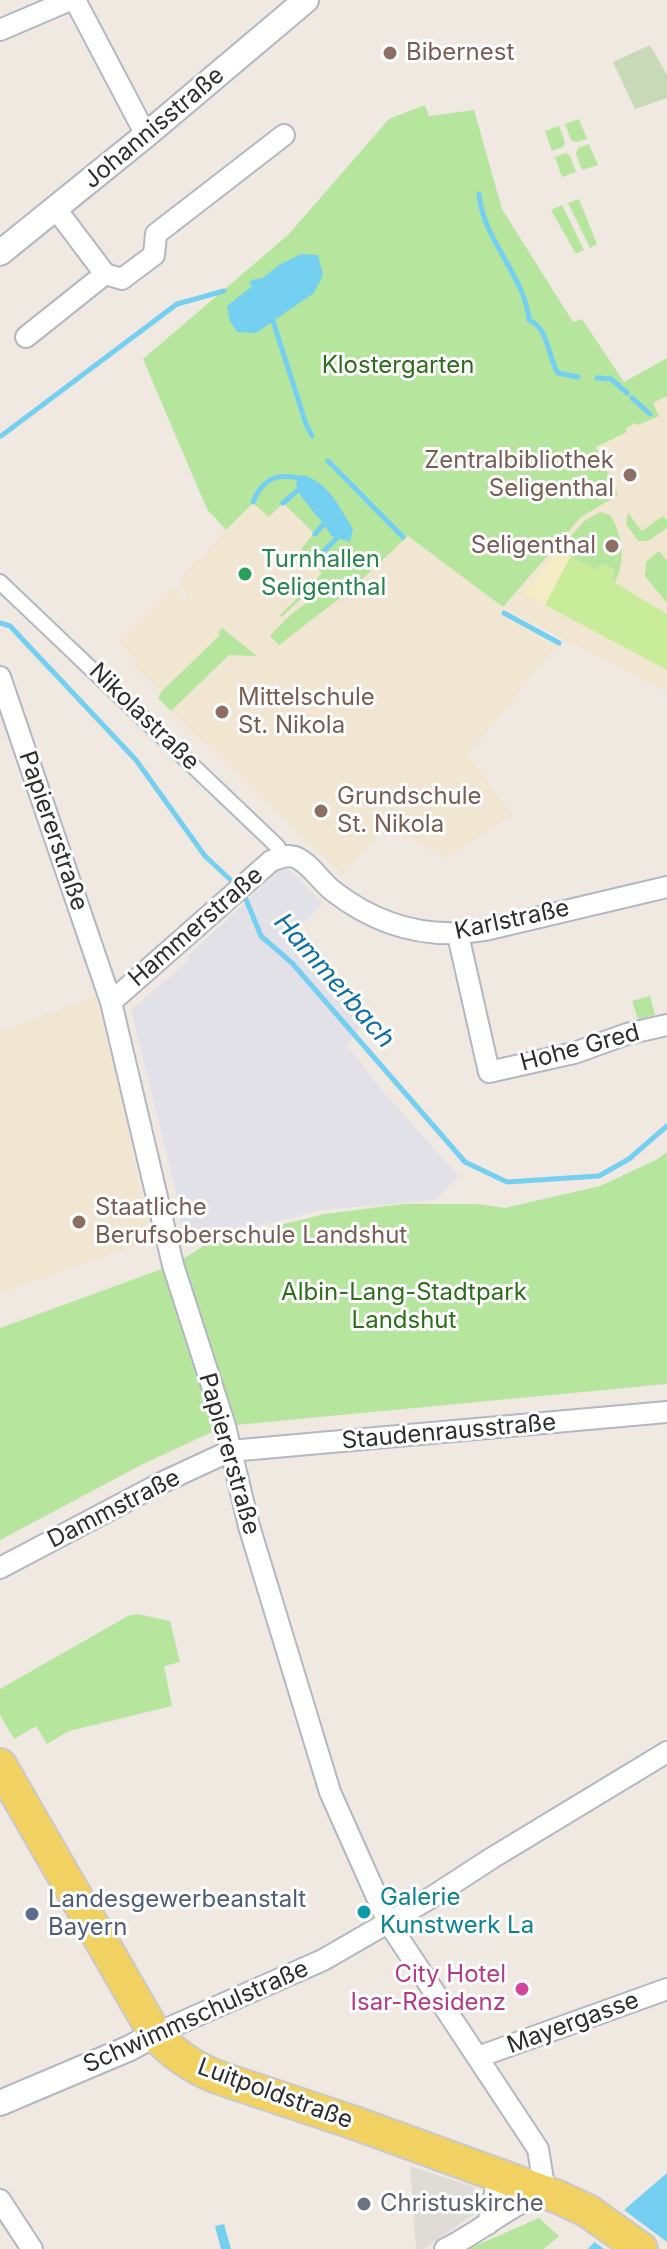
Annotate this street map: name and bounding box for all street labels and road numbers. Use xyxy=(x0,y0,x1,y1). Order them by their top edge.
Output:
street label: Johannisstraße xyxy=(78,61,230,195)
street label: Nikolastraße xyxy=(83,657,205,777)
street label: Papiererstraße xyxy=(12,747,94,915)
street label: Hammerstraße xyxy=(123,861,269,993)
street label: Karlstraße xyxy=(452,894,572,946)
street label: Hohe Gred xyxy=(517,1018,643,1078)
street label: Papiererstraße xyxy=(192,1370,266,1538)
street label: Staudenrausstraße xyxy=(341,1408,557,1456)
street label: Dammstraße xyxy=(43,1463,185,1555)
street label: Schwimmschulstraße xyxy=(79,1954,313,2080)
street label: Mayergasse xyxy=(503,1986,643,2060)
street label: Luitpoldstraße xyxy=(194,2053,356,2135)

